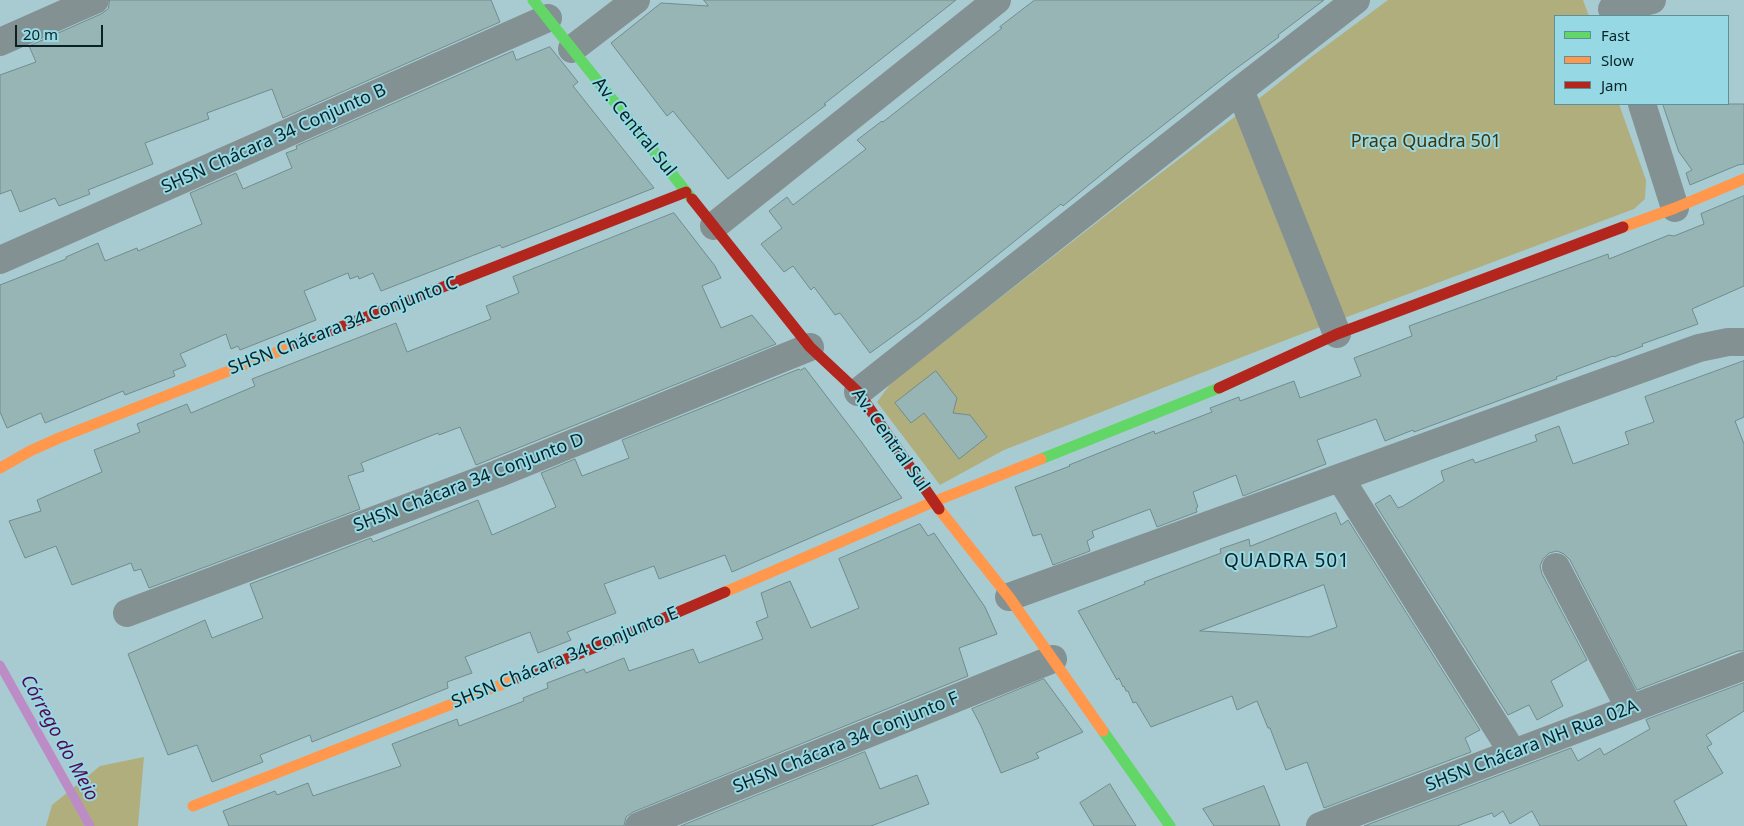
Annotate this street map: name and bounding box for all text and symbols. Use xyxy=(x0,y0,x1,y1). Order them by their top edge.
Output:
scale bar xyxy=(18,15,105,47)
legend xyxy=(1554,15,1729,105)
text: 20 m xyxy=(23,24,58,44)
text: Fast xyxy=(1601,25,1630,45)
text: Slow xyxy=(1601,50,1634,70)
street label: Av. Central Sul xyxy=(588,73,680,181)
text: Jam xyxy=(1601,75,1628,95)
street label: SHSN Chácara 34 Conjunto B xyxy=(158,80,390,198)
park label: Praça Quadra 501 xyxy=(1351,131,1501,153)
street label: SHSN Chácara 34 Conjunto C xyxy=(225,272,461,380)
street label: Av. Central Sul xyxy=(847,384,933,496)
street label: SHSN Chácara 34 Conjunto D xyxy=(351,429,587,537)
district label: QUADRA 501 xyxy=(1223,551,1351,573)
street label: SHSN Chácara 34 Conjunto E xyxy=(449,603,681,713)
water label: Córrego do Meio xyxy=(15,671,103,805)
street label: SHSN Chácara 34 Conjunto F xyxy=(730,688,962,798)
street label: SHSN Chácara NH Rua 02A xyxy=(1423,696,1641,796)

